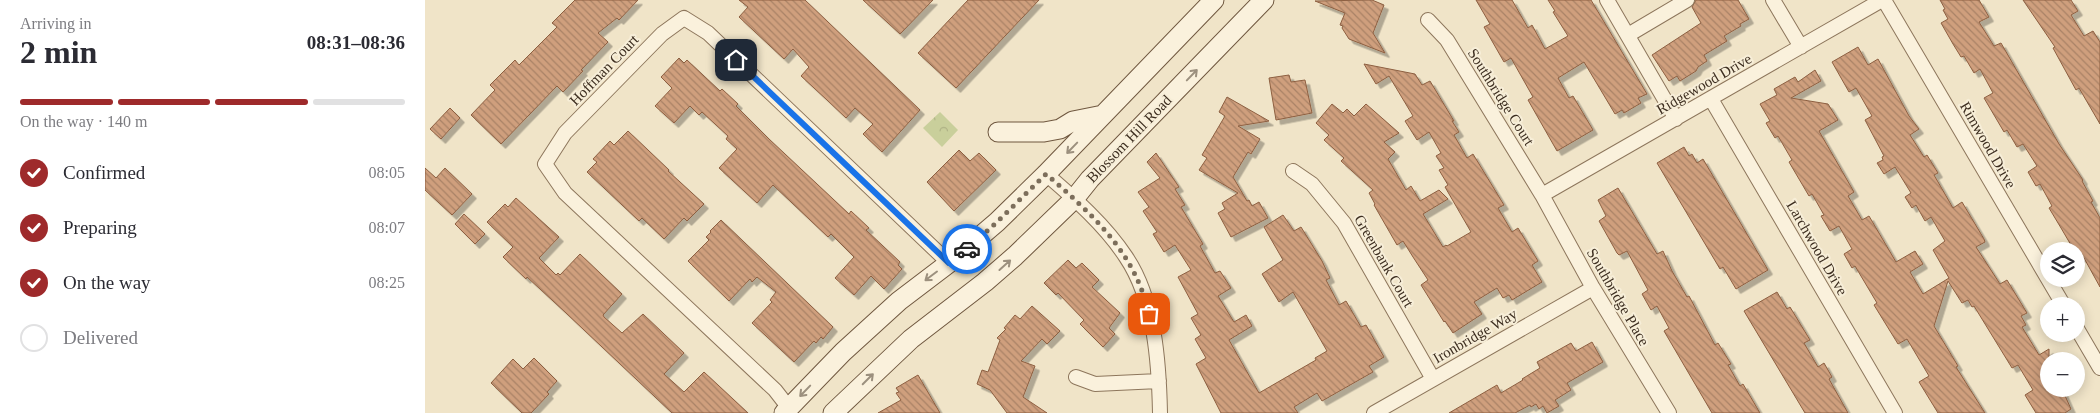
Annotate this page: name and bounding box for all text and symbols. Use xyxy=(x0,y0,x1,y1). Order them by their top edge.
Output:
text: Arriving in xyxy=(20,15,92,32)
street label: Hoffman Court xyxy=(566,31,642,109)
text: 08:31–08:36 xyxy=(307,32,405,53)
text: 2 min xyxy=(20,34,97,70)
pin xyxy=(715,39,757,81)
icon: home xyxy=(722,46,750,74)
street label: Southbridge Court xyxy=(1465,46,1538,149)
street label: Ridgewood Drive xyxy=(1654,50,1755,118)
one-way arrow xyxy=(1186,68,1198,81)
street label: Blossom Hill Road xyxy=(1083,92,1175,186)
street label: Rimwood Drive xyxy=(1957,99,2019,191)
text: On the way · 140 m xyxy=(20,113,148,130)
one-way arrow xyxy=(1066,141,1078,153)
icon: check xyxy=(20,159,48,187)
text: Confirmed xyxy=(63,162,145,183)
text: 08:05 xyxy=(369,164,405,181)
street label: Larchwood Drive xyxy=(1784,198,1851,298)
street label: Greenbank Court xyxy=(1351,212,1417,311)
icon: check xyxy=(20,214,48,242)
text: Preparing xyxy=(63,217,137,238)
text: 08:07 xyxy=(369,219,405,236)
courier xyxy=(942,224,992,274)
icon: car xyxy=(953,235,981,263)
map controls xyxy=(2040,242,2085,397)
button: layers xyxy=(2040,242,2085,287)
street label: Southbridge Place xyxy=(1584,246,1652,349)
one-way arrow xyxy=(999,259,1012,270)
icon: check xyxy=(20,269,48,297)
one-way arrow xyxy=(925,271,938,282)
text: On the way xyxy=(63,272,151,293)
text: 08:25 xyxy=(369,274,405,291)
pin xyxy=(1128,293,1170,335)
button: + xyxy=(2040,297,2085,342)
icon: bag xyxy=(1135,300,1163,328)
street label: Ironbridge Way xyxy=(1430,305,1520,366)
text: Delivered xyxy=(63,327,138,348)
button: − xyxy=(2040,352,2085,397)
one-way arrow xyxy=(862,372,874,385)
one-way arrow xyxy=(799,385,811,397)

